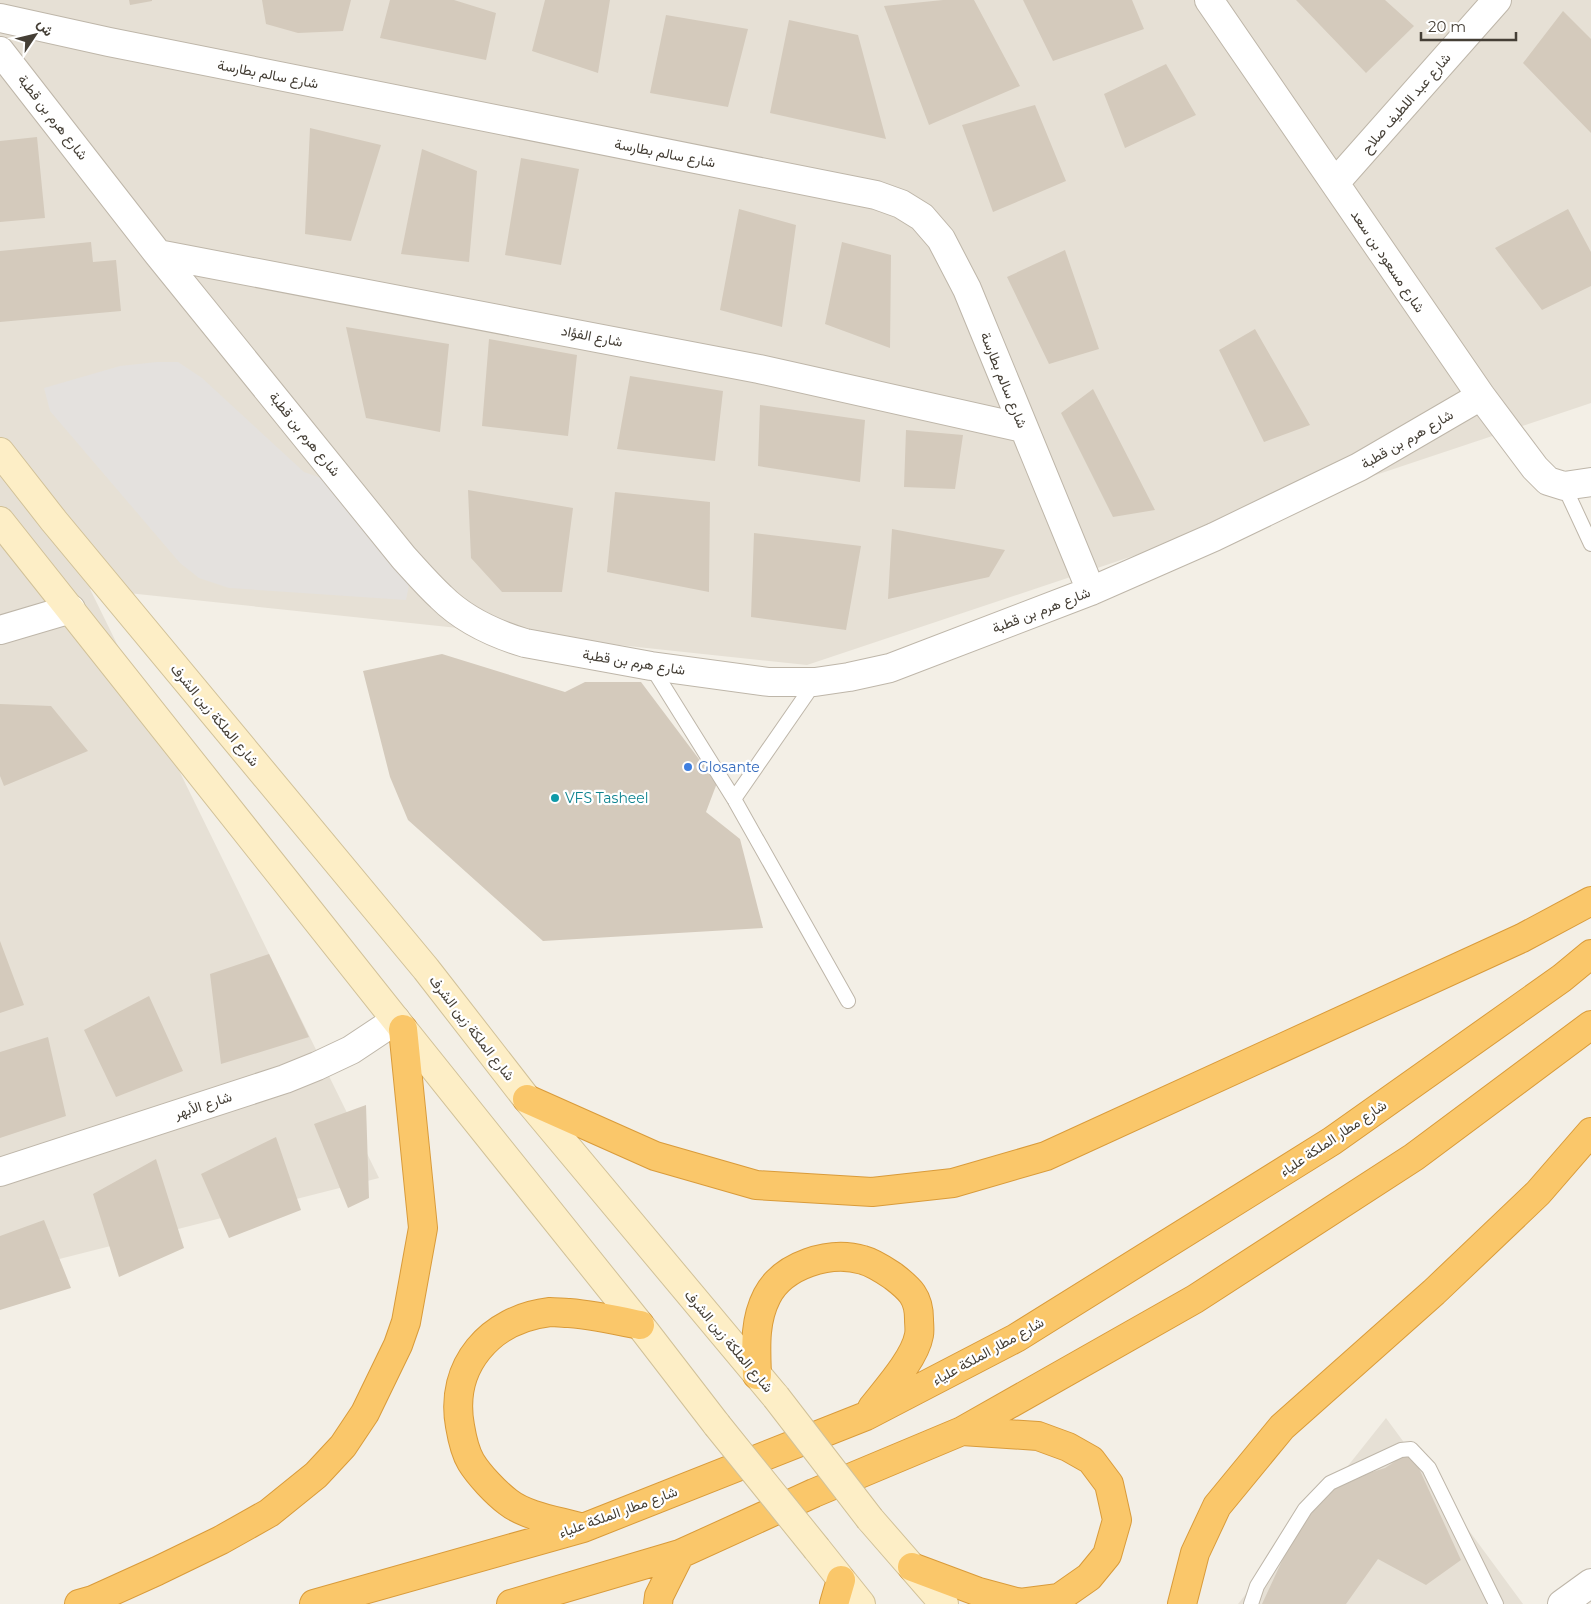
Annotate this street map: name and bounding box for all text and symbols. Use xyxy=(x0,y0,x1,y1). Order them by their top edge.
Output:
north arrow xyxy=(10,10,60,60)
scale bar xyxy=(1421,10,1516,42)
text: ش xyxy=(33,15,58,40)
text: 20 m xyxy=(1428,17,1466,36)
street label: شارع عبد اللطيف صلاح xyxy=(1357,49,1456,158)
street label: شارع سالم بطارسة xyxy=(216,55,320,95)
street label: شارع هرم بن قطبة xyxy=(12,71,92,165)
street label: شارع سالم بطارسة xyxy=(613,134,717,174)
street label: شارع مسعود بن سعد xyxy=(1345,206,1429,317)
street label: شارع الفؤاد xyxy=(559,321,624,353)
street label: شارع سالم بطارسة xyxy=(975,329,1032,432)
street label: شارع هرم بن قطبة xyxy=(264,388,345,481)
street label: شارع هرم بن قطبة xyxy=(1358,405,1457,474)
street label: شارع هرم بن قطبة xyxy=(989,583,1093,639)
street label: شارع هرم بن قطبة xyxy=(581,645,687,681)
street label: شارع الملكة زين الشرف xyxy=(165,660,263,771)
place label: Glosante xyxy=(698,758,760,776)
marker: Glosante xyxy=(682,761,694,773)
place label: VFS Tasheel xyxy=(565,789,649,807)
marker: VFS Tasheel xyxy=(549,792,561,804)
street label: شارع الملكة زين الشرف xyxy=(424,972,519,1086)
street label: شارع الأبهر xyxy=(171,1087,235,1125)
street label: شارع مطار الملكة علياء xyxy=(1276,1096,1391,1182)
street label: شارع الملكة زين الشرف xyxy=(679,1286,777,1397)
street label: شارع مطار الملكة علياء xyxy=(929,1313,1048,1391)
street label: شارع مطار الملكة علياء xyxy=(556,1482,680,1544)

